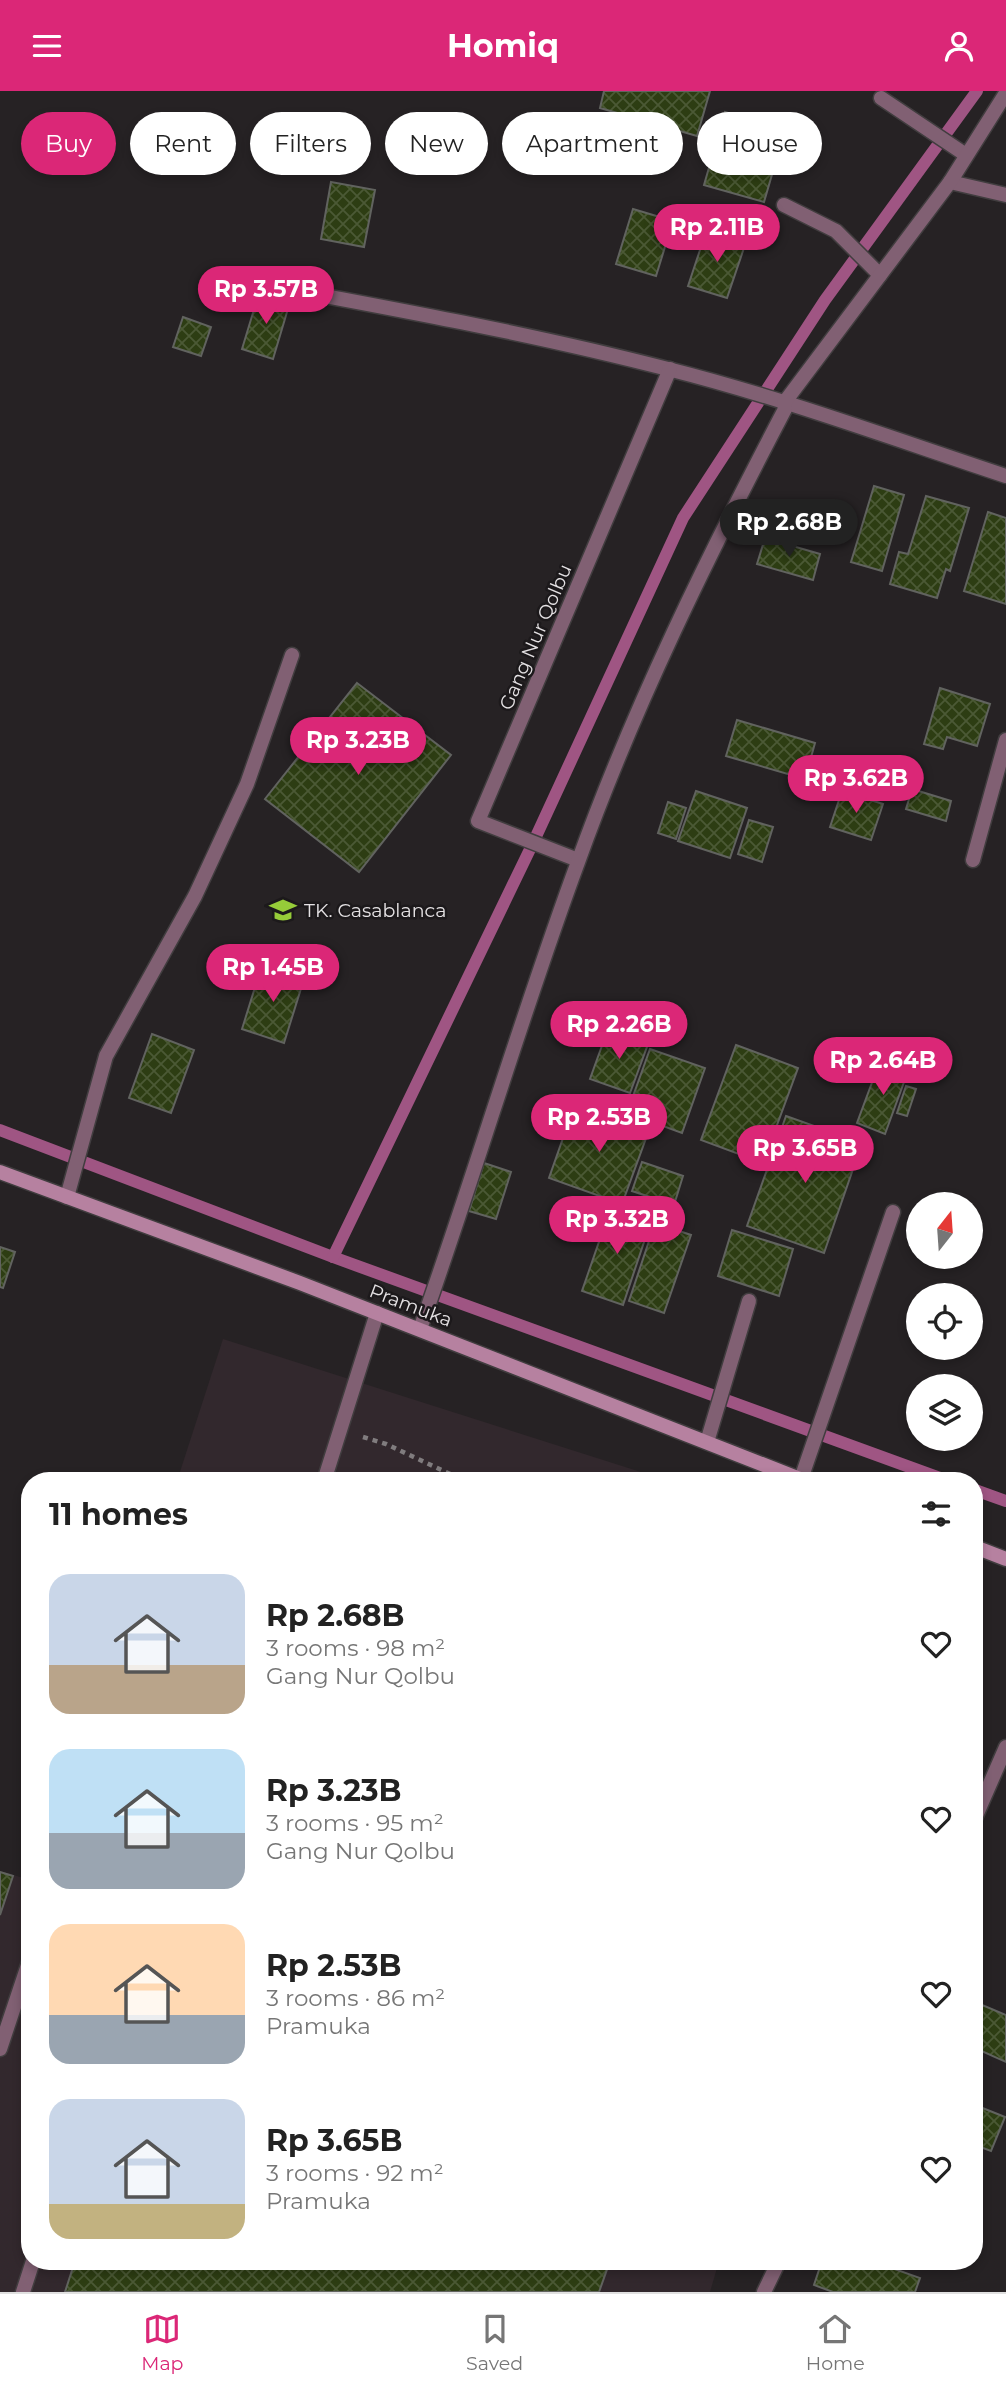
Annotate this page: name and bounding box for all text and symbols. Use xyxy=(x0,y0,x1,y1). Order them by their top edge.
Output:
text: Homiq xyxy=(447,26,559,65)
icon: menu xyxy=(28,27,66,65)
icon: person xyxy=(940,27,978,65)
chip: Buy xyxy=(21,112,116,175)
chip: Rent xyxy=(130,112,236,175)
chip: Filters xyxy=(250,112,371,175)
chip: New xyxy=(385,112,488,175)
chip: Apartment xyxy=(502,112,683,175)
chip: House xyxy=(697,112,822,175)
pin: Rp 2.11B xyxy=(645,205,789,264)
text: Rp 2.11B xyxy=(670,213,764,241)
pin: Rp 3.57B xyxy=(194,267,338,326)
text: Rp 3.57B xyxy=(214,275,318,303)
pin: Rp 2.68B xyxy=(717,499,861,559)
text: Rp 2.68B xyxy=(736,508,842,536)
street label: Gang Nur Qolbu xyxy=(494,561,577,714)
pin: Rp 3.23B xyxy=(286,717,430,777)
text: Rp 3.23B xyxy=(306,726,410,754)
pin: Rp 3.62B xyxy=(784,755,928,815)
text: Rp 3.62B xyxy=(804,764,908,792)
school or university icon: TK. Casablanca xyxy=(268,895,298,925)
place label: TK. Casablanca xyxy=(304,899,446,922)
pin: Rp 1.45B xyxy=(201,944,345,1004)
text: Rp 1.45B xyxy=(222,953,324,981)
pin: Rp 2.26B xyxy=(547,1002,691,1061)
text: Rp 2.26B xyxy=(566,1010,672,1038)
pin: Rp 2.64B xyxy=(811,1037,955,1097)
text: Rp 2.64B xyxy=(830,1046,936,1074)
pin: Rp 2.53B xyxy=(527,1095,671,1154)
text: Rp 2.53B xyxy=(547,1103,651,1131)
pin: Rp 3.65B xyxy=(733,1125,877,1185)
text: Rp 3.65B xyxy=(753,1134,857,1162)
north arrow xyxy=(906,1192,984,1269)
map controls xyxy=(906,1192,983,1451)
pin: Rp 3.32B xyxy=(545,1197,689,1256)
text: Rp 3.32B xyxy=(565,1205,669,1233)
street label: Pramuka xyxy=(366,1279,455,1332)
button: locate xyxy=(906,1283,983,1360)
button: layers xyxy=(906,1374,983,1451)
icon: filters xyxy=(917,1495,955,1533)
text: 11 homes xyxy=(49,1496,188,1533)
text: Rp 2.68B xyxy=(266,1597,405,1634)
icon: home xyxy=(105,1602,189,1686)
icon: heart xyxy=(917,1625,955,1663)
text: 3 rooms · 98 m² xyxy=(266,1634,445,1662)
text: Gang Nur Qolbu xyxy=(266,1662,455,1690)
text: Rp 3.23B xyxy=(266,1772,402,1809)
icon: home xyxy=(105,1777,189,1861)
icon: heart xyxy=(917,1800,955,1838)
text: 3 rooms · 95 m² xyxy=(266,1809,444,1837)
text: Gang Nur Qolbu xyxy=(266,1837,455,1865)
text: Rp 2.53B xyxy=(266,1947,402,1984)
icon: home xyxy=(105,1952,189,2036)
icon: heart xyxy=(917,1975,955,2013)
text: 3 rooms · 86 m² xyxy=(266,1984,445,2012)
text: Pramuka xyxy=(266,2012,371,2040)
text: Rp 3.65B xyxy=(266,2122,402,2159)
icon: home xyxy=(105,2127,189,2211)
icon: heart xyxy=(917,2150,955,2188)
text: 3 rooms · 92 m² xyxy=(266,2159,444,2187)
text: Pramuka xyxy=(266,2187,371,2215)
tab: Map xyxy=(141,2310,184,2375)
tab: Saved xyxy=(466,2310,523,2375)
tab: Home xyxy=(806,2310,865,2375)

